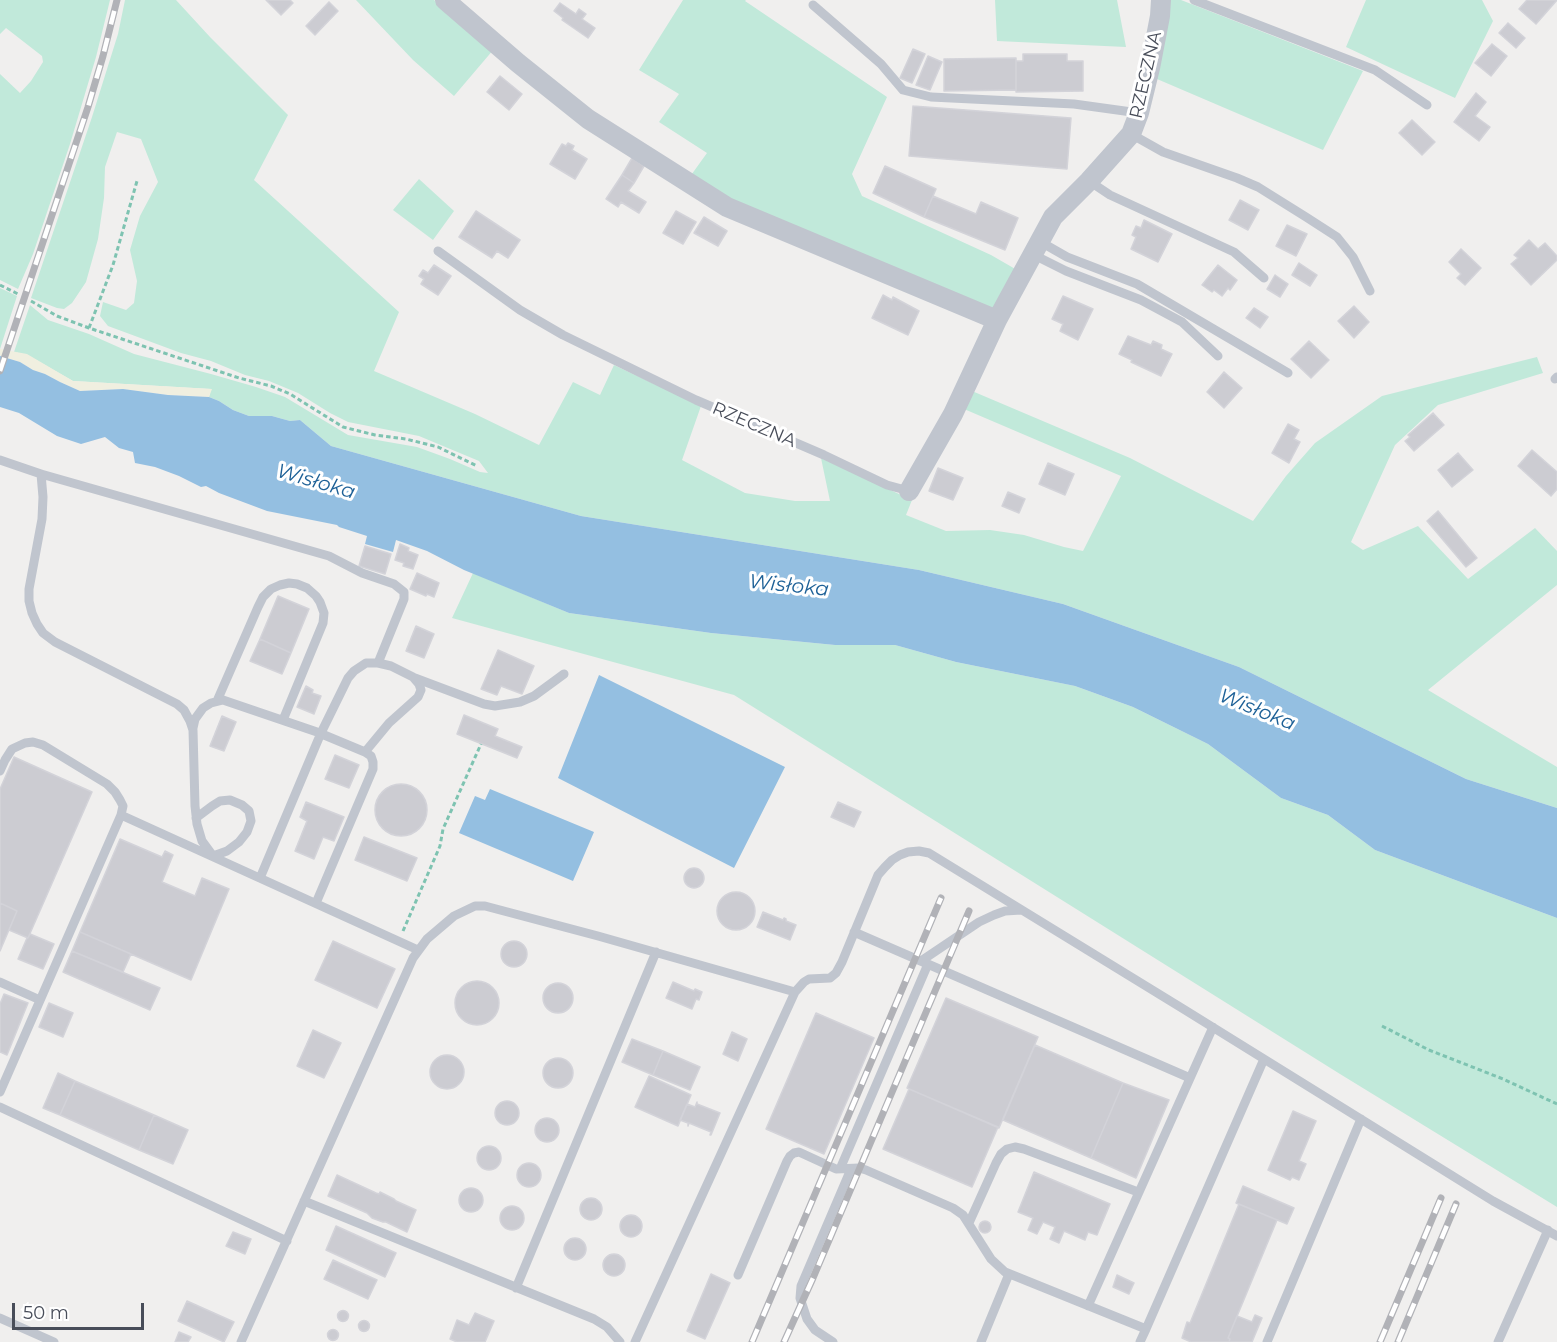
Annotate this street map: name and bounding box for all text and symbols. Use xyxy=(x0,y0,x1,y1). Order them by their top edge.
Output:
street label: RZECZNA xyxy=(1125,29,1167,121)
street label: RZECZNA xyxy=(709,398,799,452)
water label: Wisłoka xyxy=(274,459,358,505)
water label: Wisłoka xyxy=(748,570,830,602)
water label: Wisłoka xyxy=(1215,684,1299,736)
scale bar xyxy=(15,1291,147,1329)
text: 50 m xyxy=(23,1302,69,1324)

